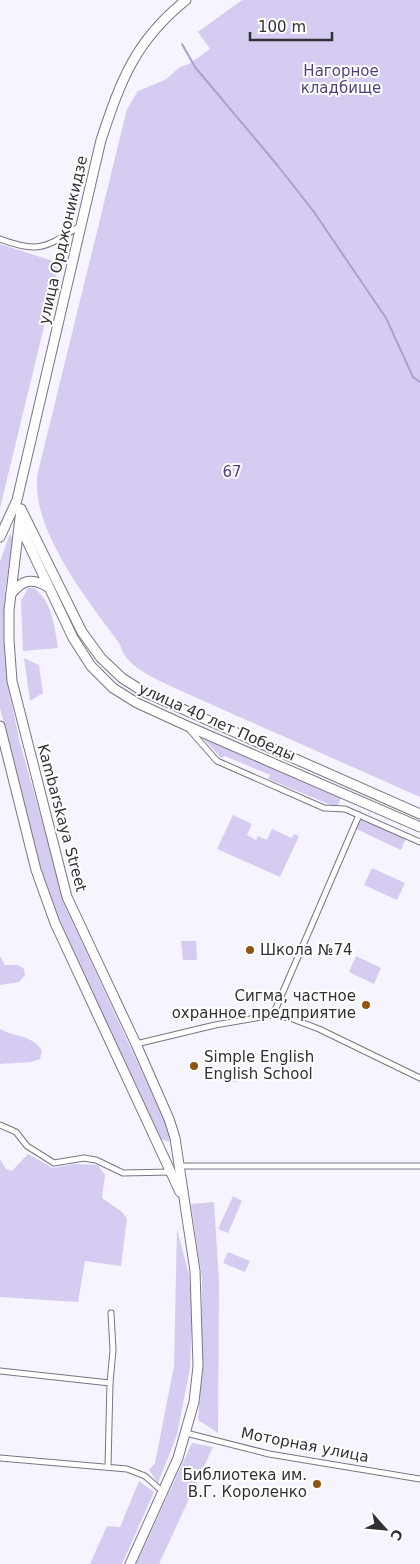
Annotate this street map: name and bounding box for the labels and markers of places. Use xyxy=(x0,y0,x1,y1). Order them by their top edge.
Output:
place label: Школа №74 xyxy=(260,941,353,959)
marker: Школа №74 xyxy=(244,944,256,956)
place label: Сигма, частное охранное предприятие xyxy=(172,987,356,1022)
marker: Сигма, частное охранное предприятие xyxy=(360,999,372,1011)
place label: Simple English English School xyxy=(204,1048,314,1083)
marker: Simple English English School xyxy=(188,1060,200,1072)
place label: Библиотека им. В.Г. Короленко xyxy=(182,1466,307,1501)
marker: Библиотека им. В.Г. Короленко xyxy=(311,1478,323,1490)

